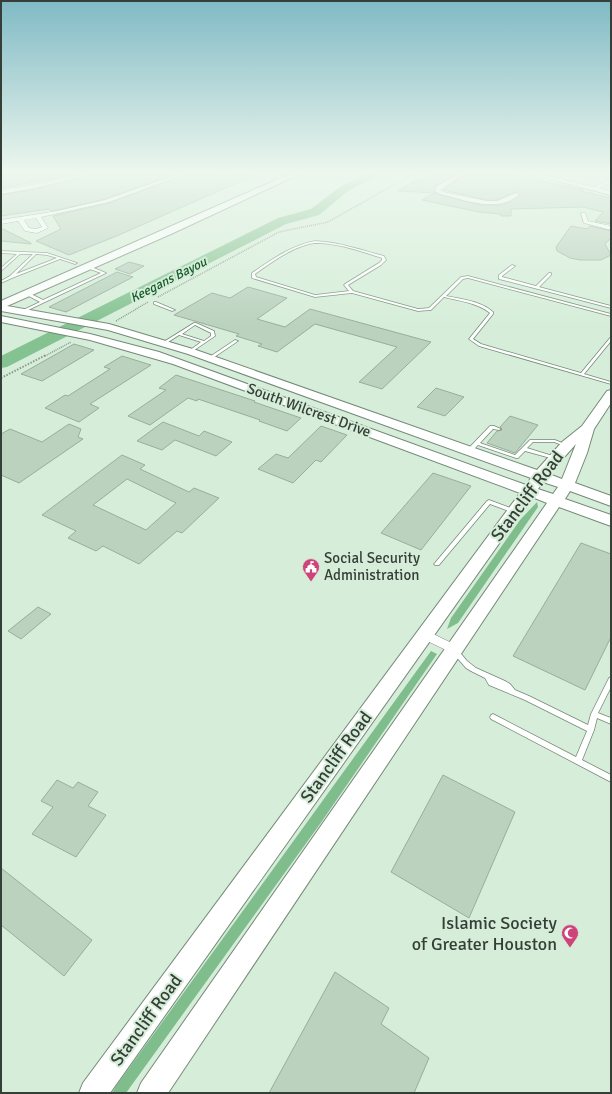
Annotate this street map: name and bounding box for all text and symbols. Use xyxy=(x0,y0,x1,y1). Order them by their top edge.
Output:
water label: Keegans Bayou xyxy=(128,253,210,306)
street label: South Wilcrest Drive xyxy=(245,379,373,441)
street label: Stancliff Road xyxy=(486,446,568,546)
place label: Social Security Administration xyxy=(324,549,420,584)
public building icon: Social Security Administration xyxy=(301,557,321,582)
street label: Stancliff Road xyxy=(295,707,377,807)
place label: Islamic Society of Greater Houston xyxy=(412,912,558,955)
mosque icon: Islamic Society of Greater Houston xyxy=(560,923,580,948)
street label: Stancliff Road xyxy=(105,970,187,1070)

